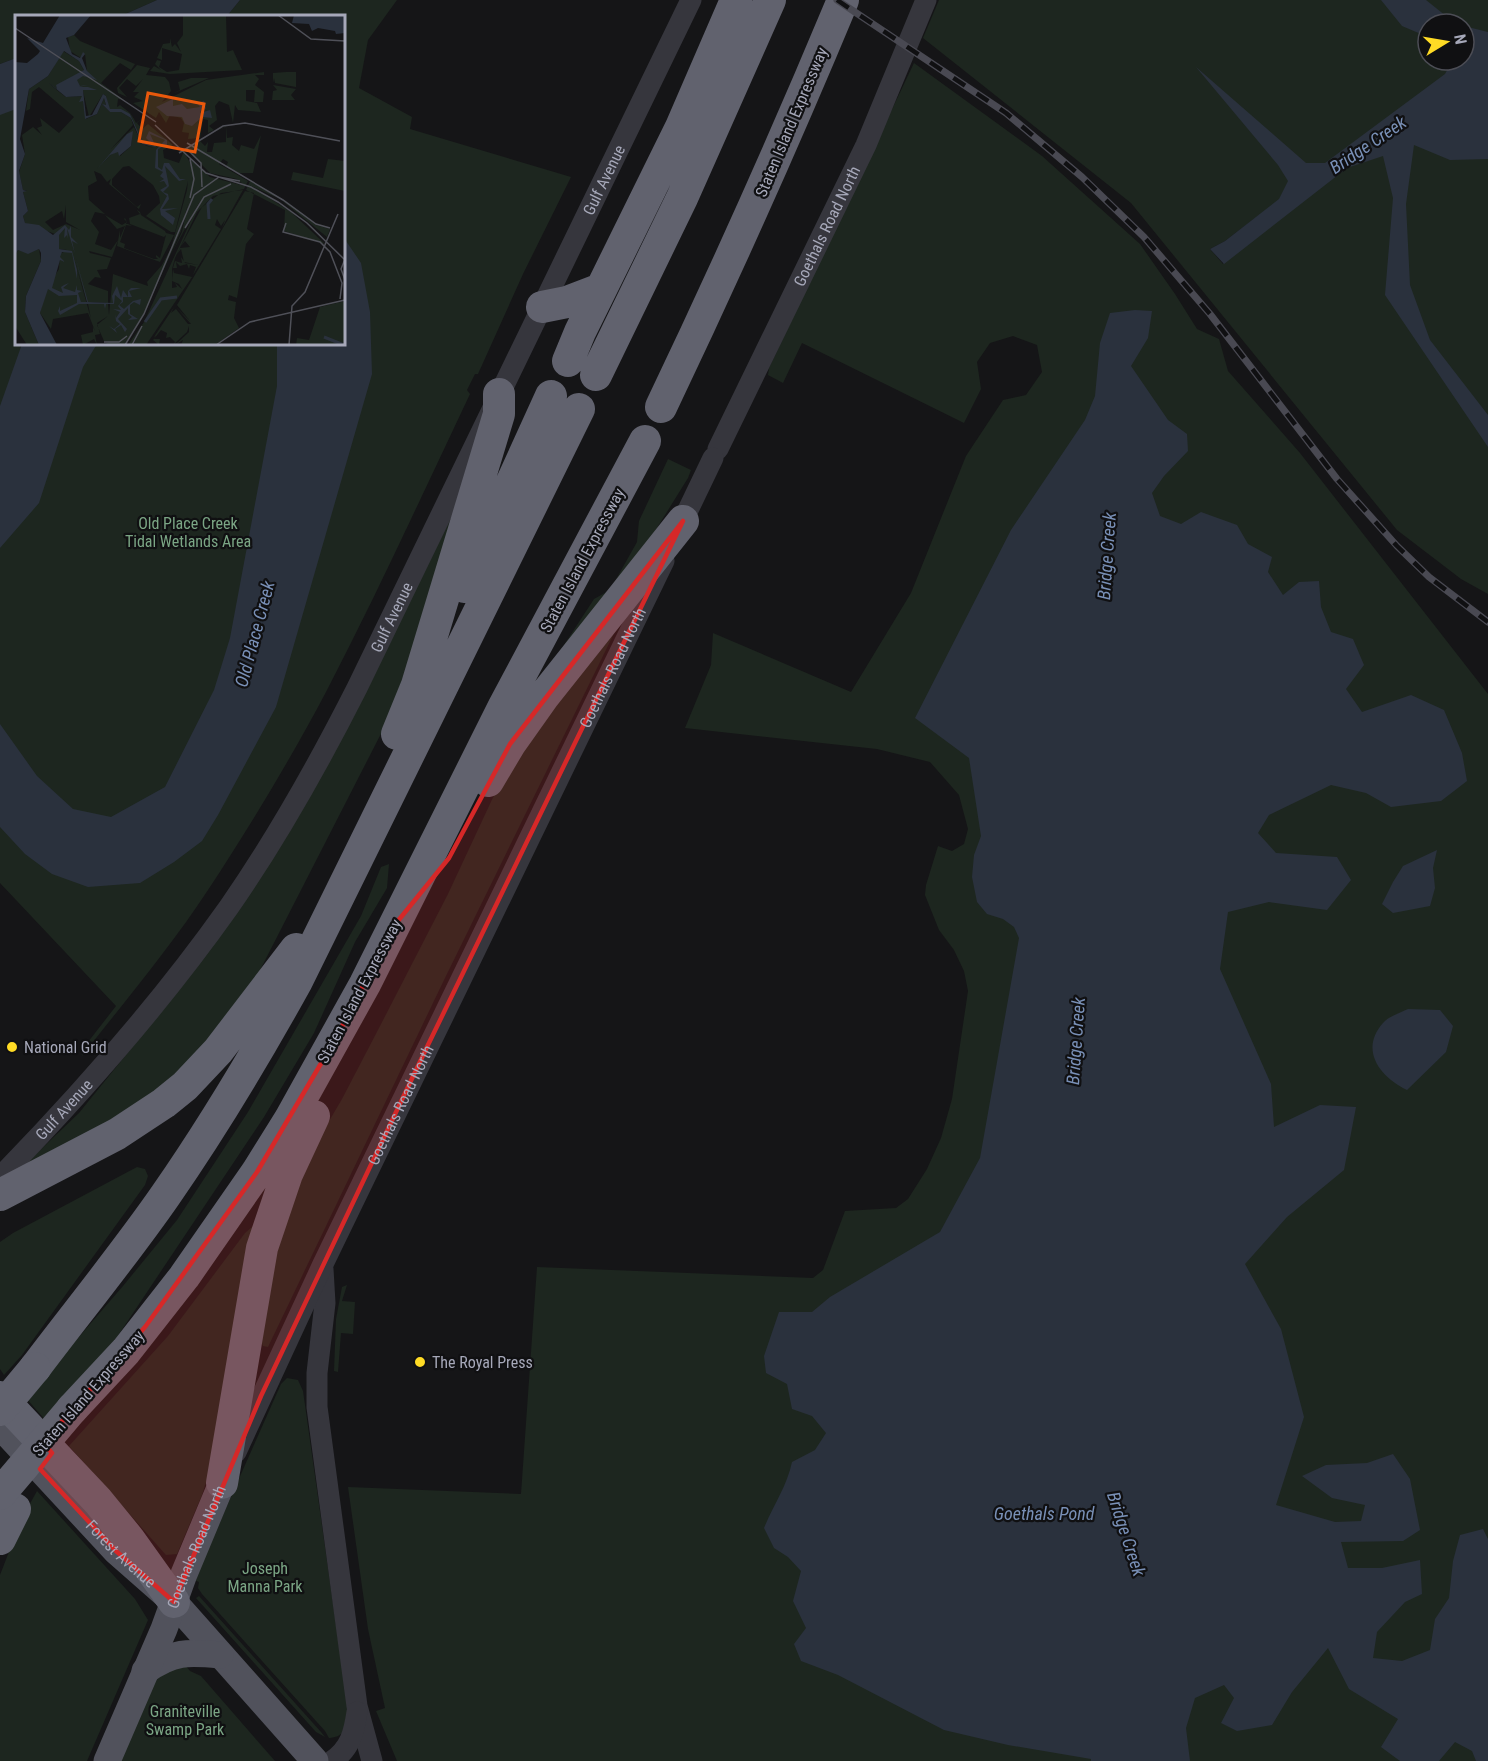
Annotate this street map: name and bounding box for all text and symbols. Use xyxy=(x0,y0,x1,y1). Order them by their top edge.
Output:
north arrow xyxy=(1416,12,1476,72)
inset map xyxy=(15,15,345,345)
text: N xyxy=(1450,33,1470,46)
street label: Staten Island Expressway xyxy=(751,44,832,200)
water label: Bridge Creek xyxy=(1325,111,1411,178)
street label: Gulf Avenue xyxy=(579,142,629,218)
street label: Goethals Road North xyxy=(790,163,864,289)
street label: Staten Island Expressway xyxy=(536,485,629,636)
water label: Bridge Creek xyxy=(1093,510,1120,600)
park label: Old Place Creek Tidal Wetlands Area xyxy=(125,514,251,551)
water label: Old Place Creek xyxy=(230,577,279,689)
street label: Gulf Avenue xyxy=(367,579,417,656)
street label: Goethals Road North xyxy=(576,605,650,731)
street label: Staten Island Expressway xyxy=(313,916,406,1067)
water label: Bridge Creek xyxy=(1062,995,1089,1085)
place label: National Grid xyxy=(24,1038,107,1057)
marker: National Grid xyxy=(5,1040,19,1054)
street label: Goethals Road North xyxy=(363,1042,438,1168)
street label: Gulf Avenue xyxy=(32,1075,97,1144)
street label: Staten Island Expressway xyxy=(29,1326,148,1460)
place label: The Royal Press xyxy=(432,1353,533,1372)
marker: The Royal Press xyxy=(413,1355,427,1369)
street label: Goethals Road North xyxy=(163,1483,230,1611)
water label: Bridge Creek xyxy=(1103,1489,1150,1580)
water label: Goethals Pond xyxy=(994,1503,1095,1524)
street label: Forest Avenue xyxy=(82,1516,160,1592)
park label: Joseph Manna Park xyxy=(227,1559,303,1596)
park label: Graniteville Swamp Park xyxy=(146,1702,225,1739)

